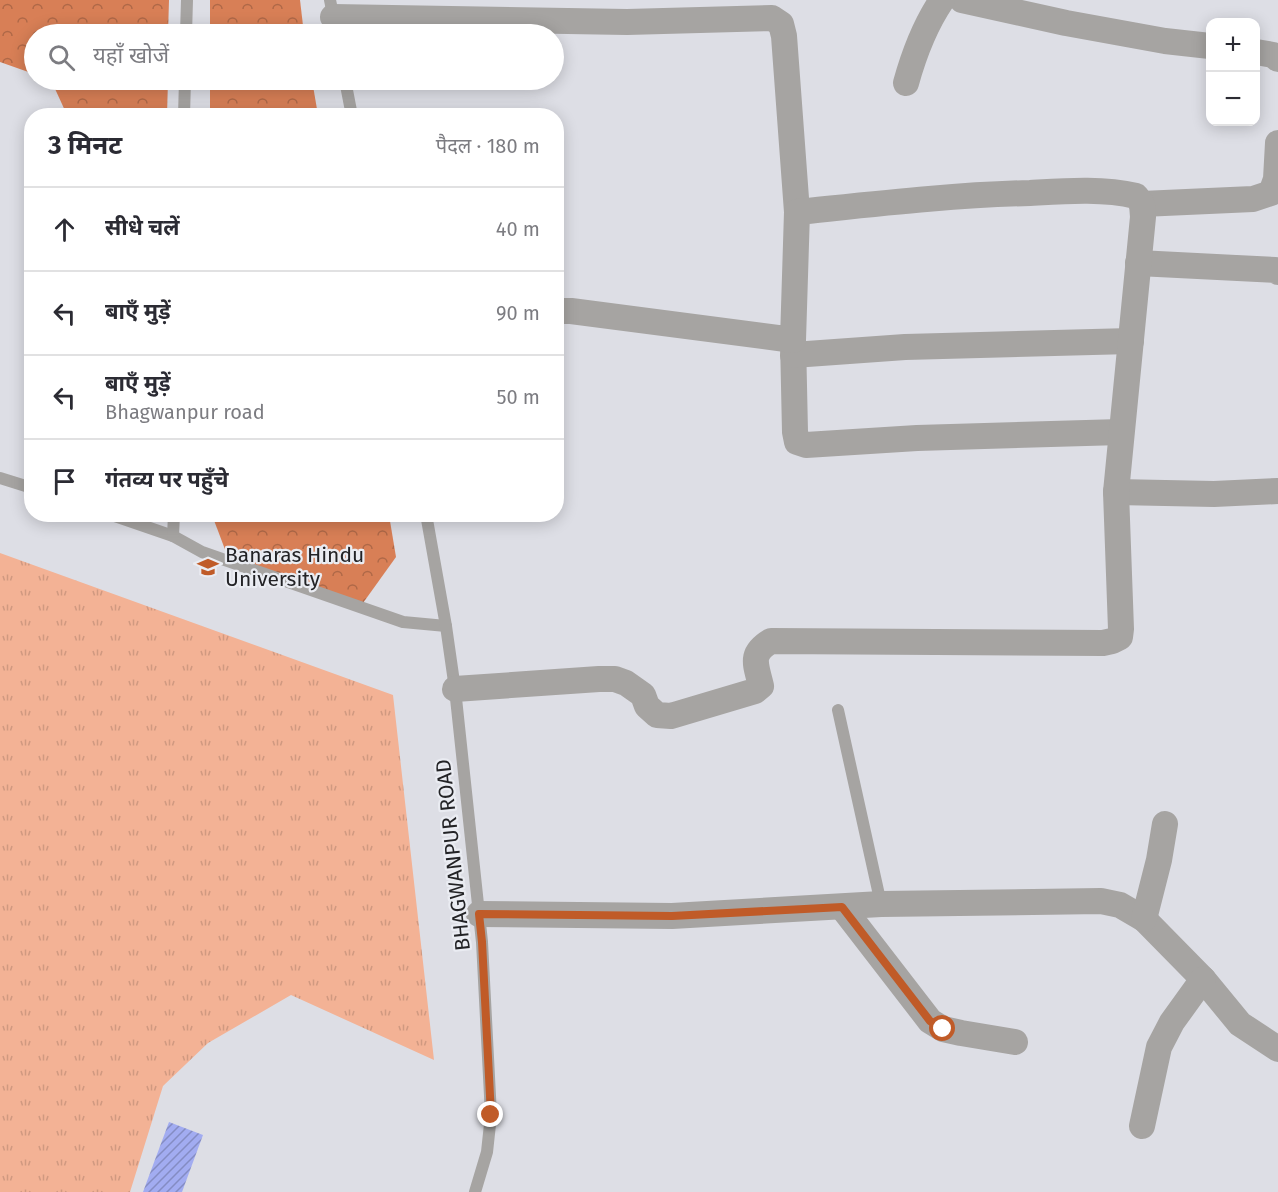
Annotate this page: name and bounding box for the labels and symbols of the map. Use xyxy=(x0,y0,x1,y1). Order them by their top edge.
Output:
place label: Banaras Hindu University xyxy=(225,542,364,592)
school or university icon: Banaras Hindu University xyxy=(196,555,220,579)
street label: BHAGWANPUR ROAD xyxy=(430,758,476,952)
route start xyxy=(929,1015,955,1041)
route end xyxy=(477,1101,503,1127)

